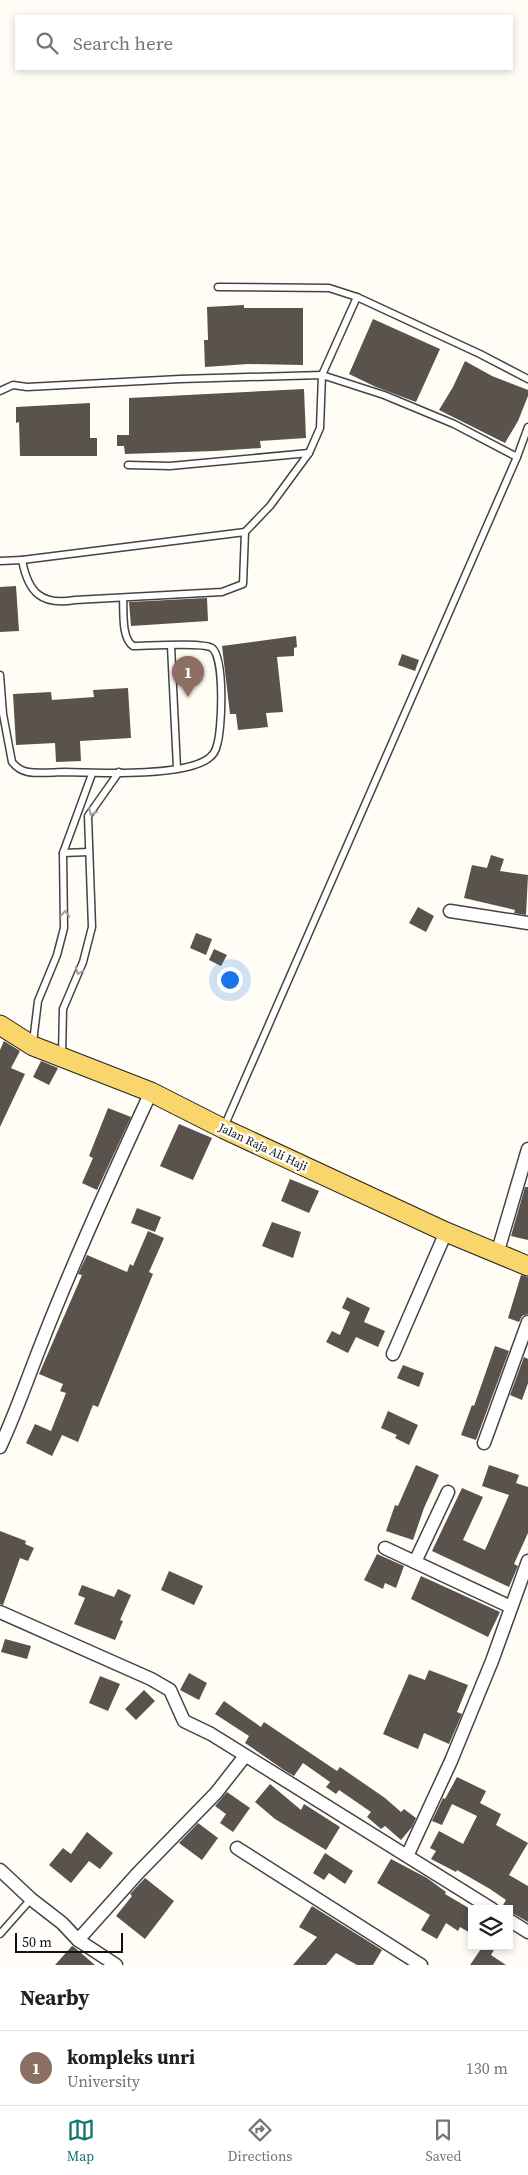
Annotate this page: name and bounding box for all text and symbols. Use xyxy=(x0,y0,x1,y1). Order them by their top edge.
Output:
search box xyxy=(15,15,513,70)
icon: search xyxy=(33,29,61,57)
text: Search here xyxy=(73,30,173,56)
pin: 1 xyxy=(172,656,204,697)
one-way arrow xyxy=(88,807,98,816)
one-way arrow xyxy=(60,910,70,918)
one-way arrow xyxy=(75,966,85,975)
your location xyxy=(217,967,243,993)
street label: Jalan Raja Ali Haji xyxy=(215,1119,310,1175)
map controls xyxy=(468,1905,513,1950)
button: layers xyxy=(468,1905,513,1950)
scale bar xyxy=(15,1930,122,1953)
text: 50 m xyxy=(22,1932,52,1952)
text: Nearby xyxy=(20,1983,90,2012)
text: kompleks unri xyxy=(67,2044,195,2070)
text: 1 xyxy=(32,2057,40,2079)
text: 130 m xyxy=(466,2057,508,2079)
text: University xyxy=(67,2070,140,2092)
tab: Map xyxy=(67,2116,95,2166)
tab: Directions xyxy=(228,2116,292,2166)
tab: Saved xyxy=(426,2116,461,2166)

